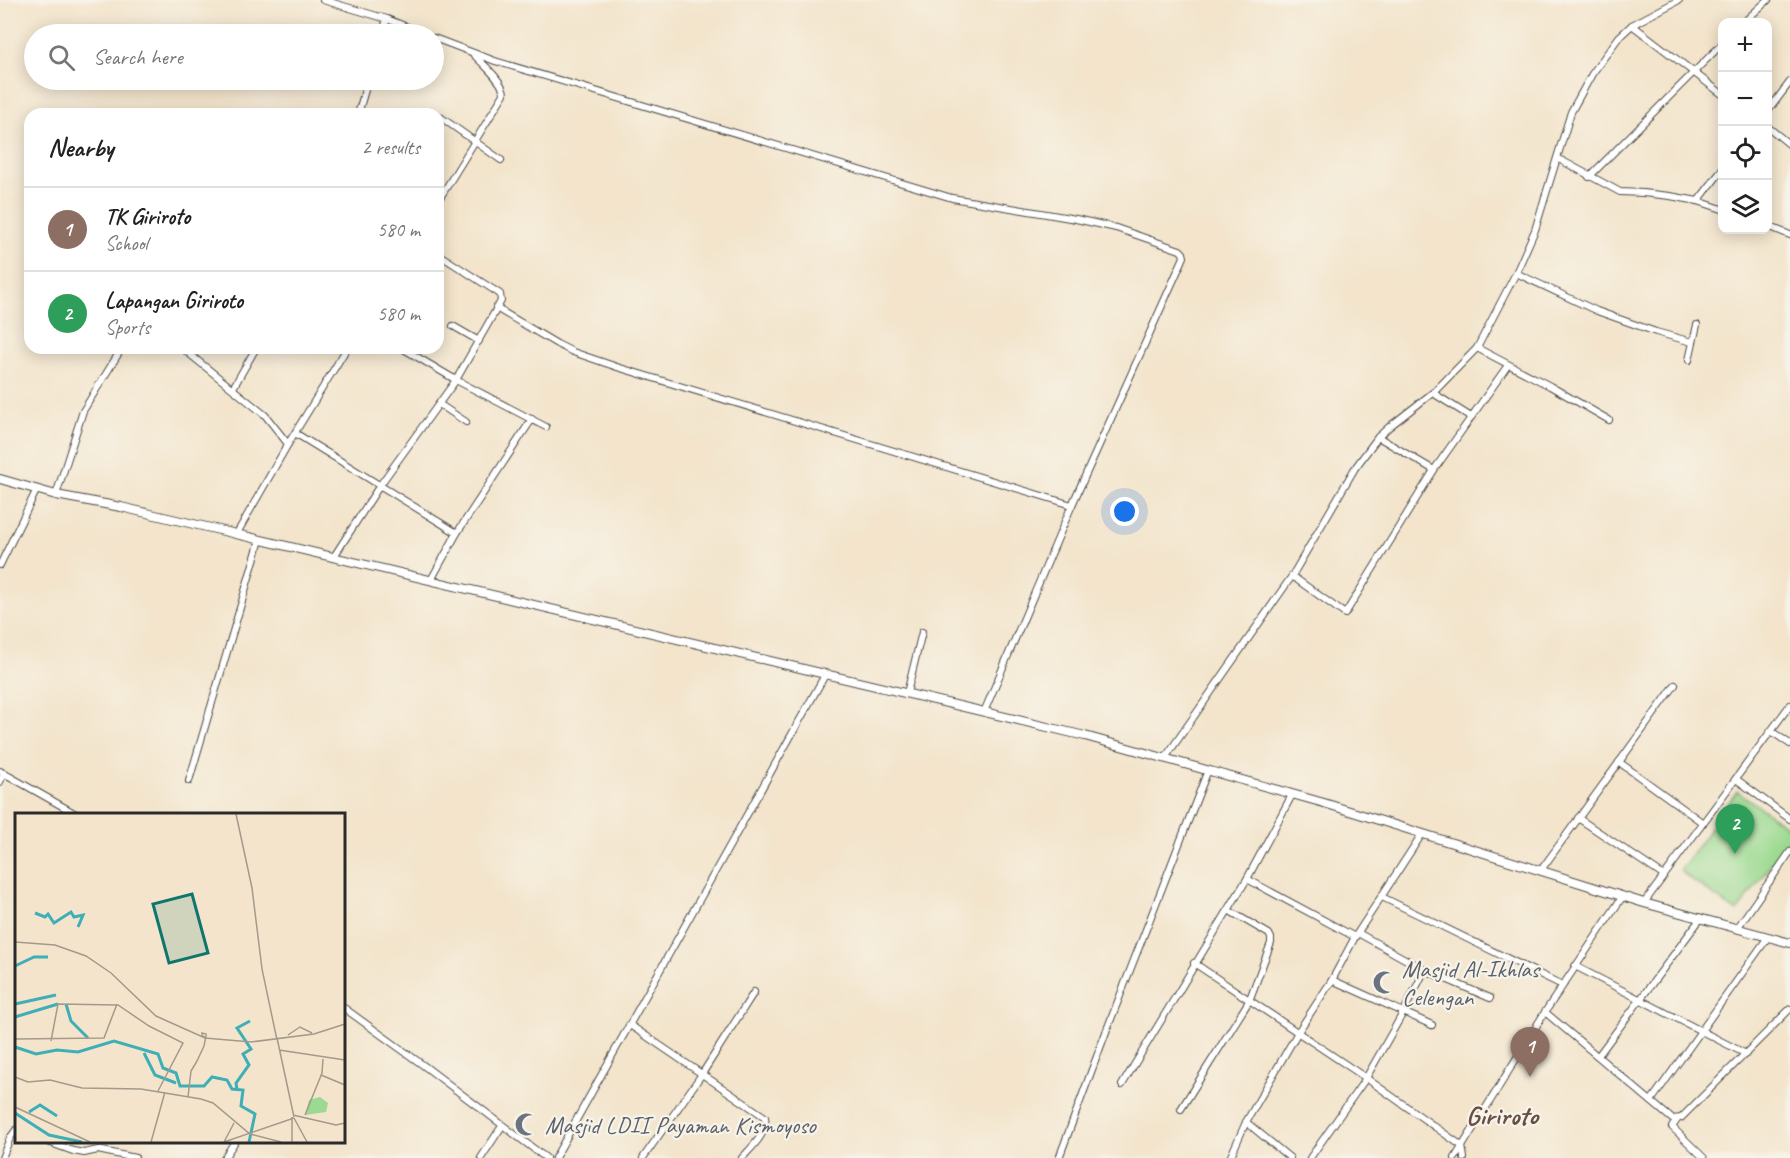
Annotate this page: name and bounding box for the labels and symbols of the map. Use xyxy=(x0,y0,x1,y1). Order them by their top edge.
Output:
your location xyxy=(1110,497,1139,526)
pin: 2 xyxy=(1716,804,1754,854)
inset map xyxy=(15,813,345,1143)
place label: Masjid Al-Ikhlas Celengan xyxy=(1402,954,1542,1012)
mosque icon: Masjid Al-Ikhlas Celengan xyxy=(1371,970,1397,996)
pin: 1 xyxy=(1510,1028,1550,1077)
district label: Giriroto xyxy=(1466,1098,1540,1132)
place label: Masjid LDII Payaman Kismoyoso xyxy=(545,1110,817,1140)
mosque icon: Masjid LDII Payaman Kismoyoso xyxy=(514,1112,540,1138)

